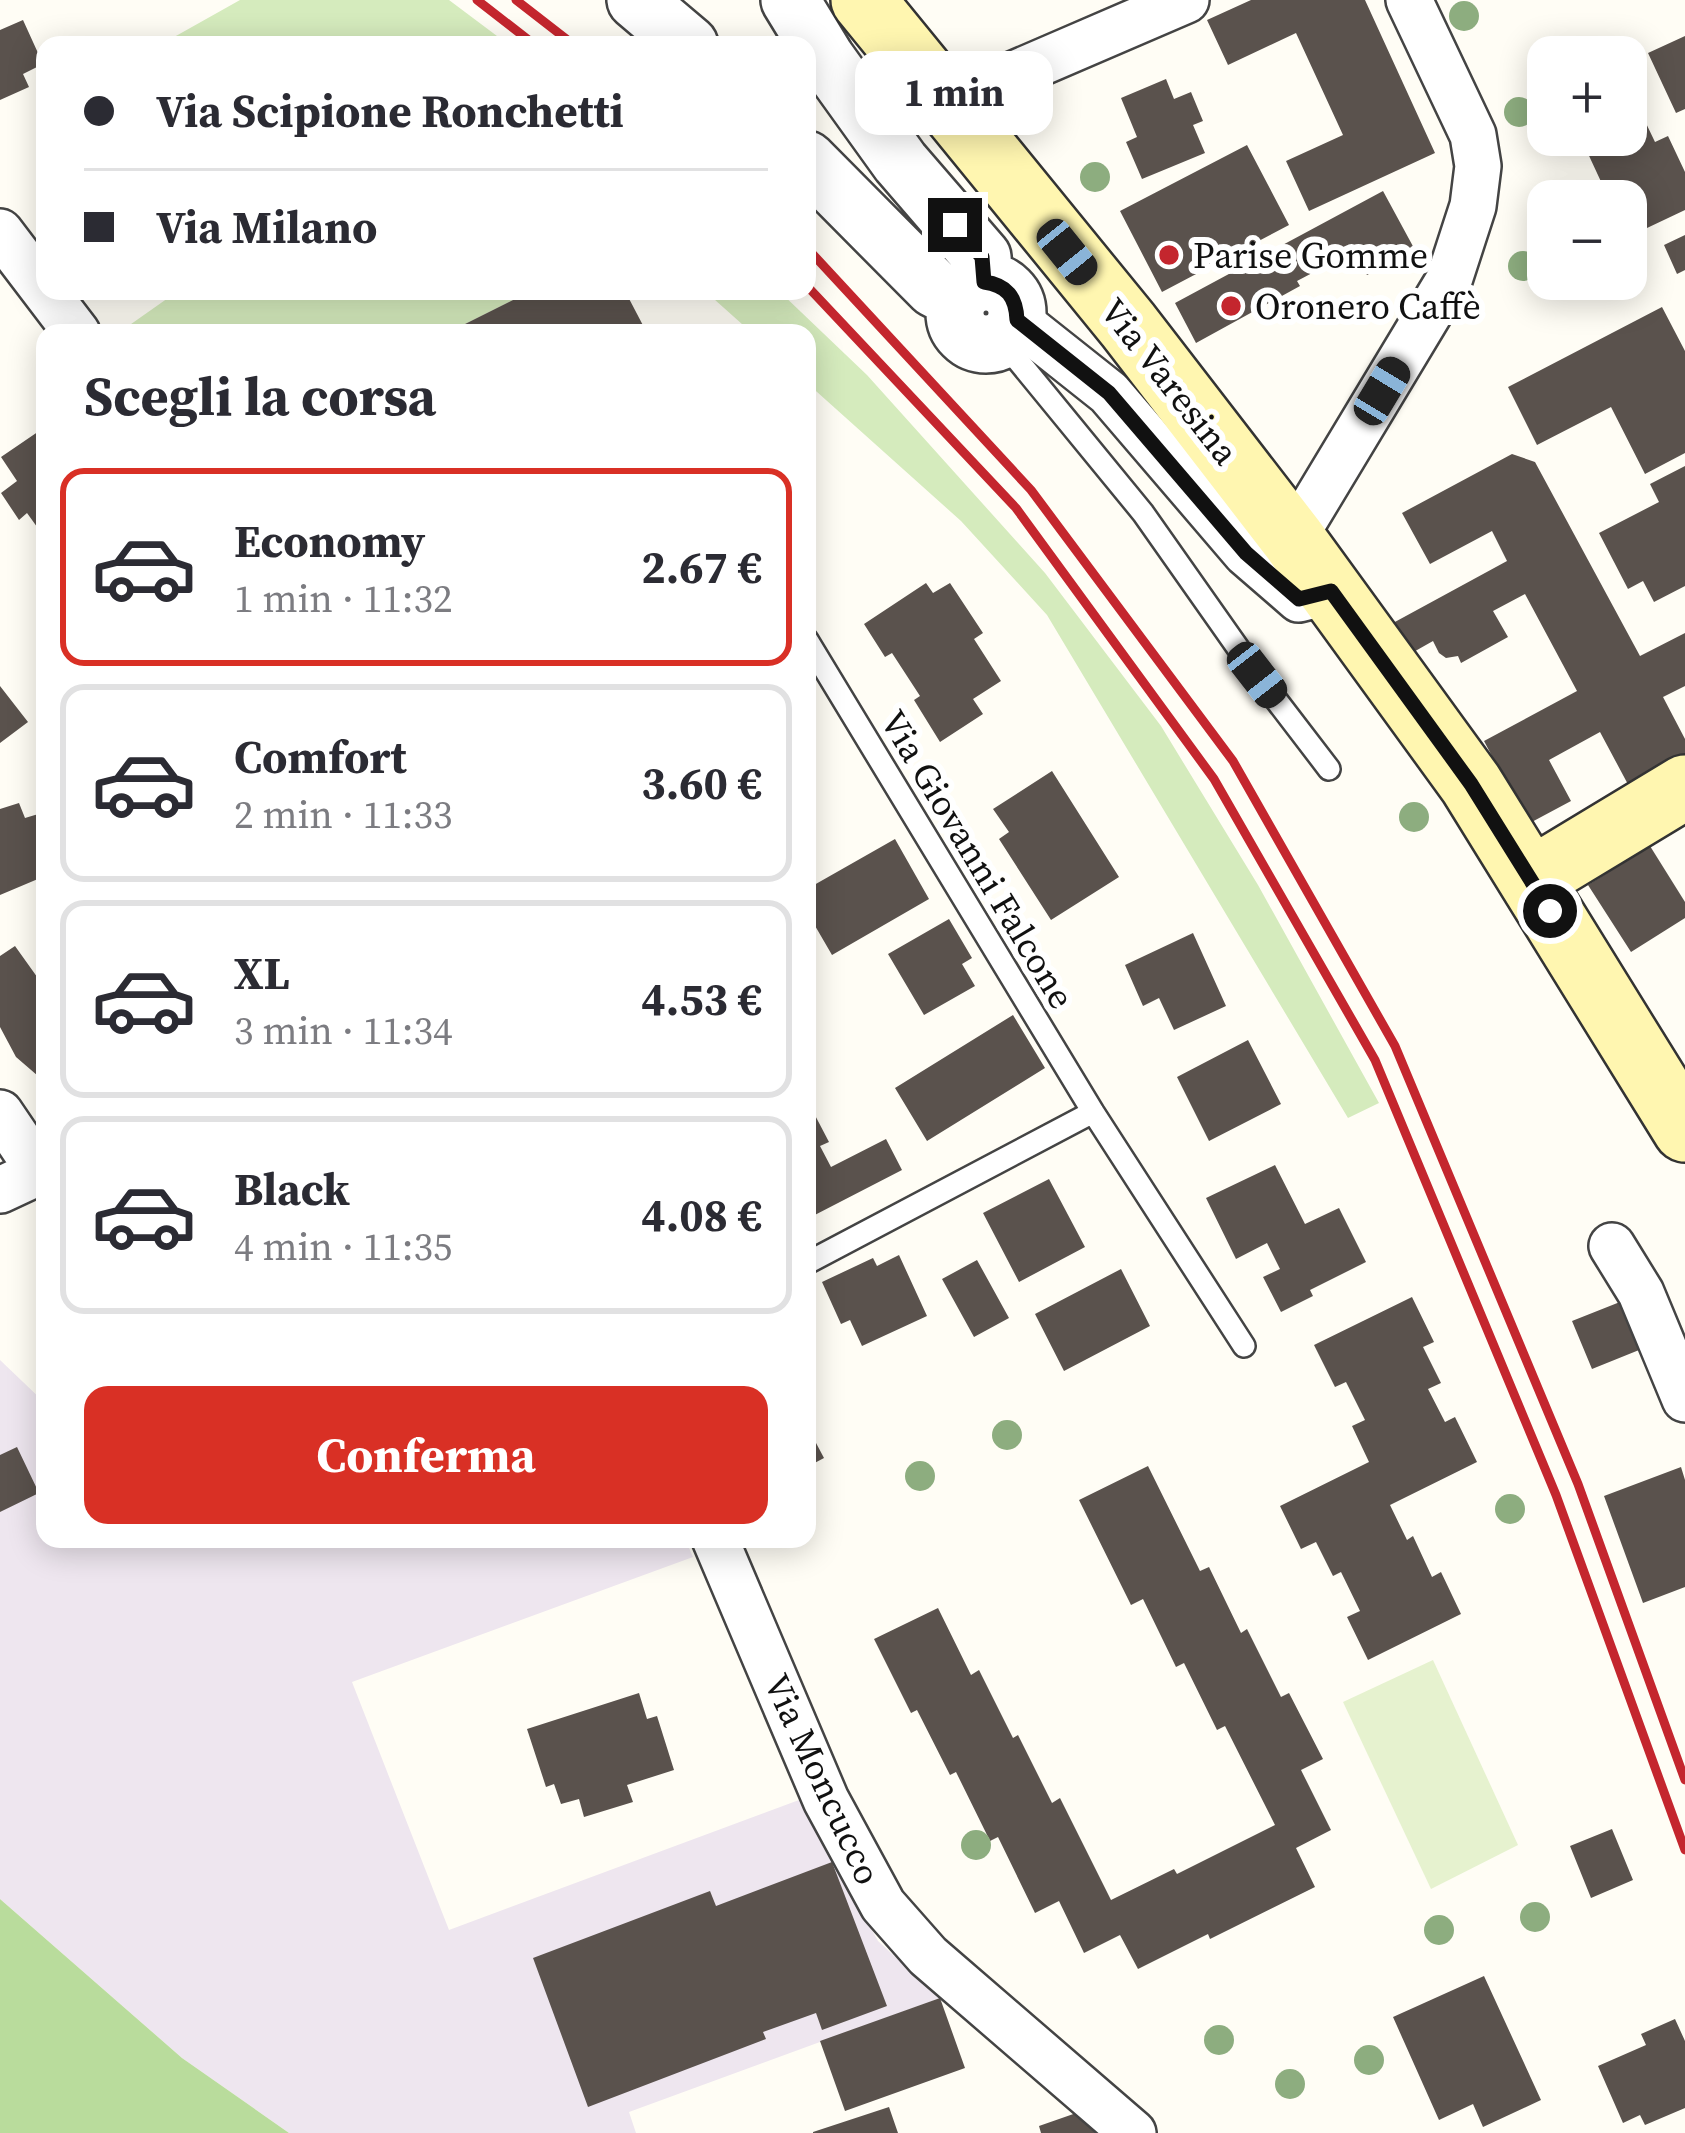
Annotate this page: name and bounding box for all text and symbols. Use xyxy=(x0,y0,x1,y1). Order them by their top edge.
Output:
map controls xyxy=(1527,36,1647,300)
button: + xyxy=(1527,36,1647,156)
callout: 1 min xyxy=(856,51,1054,135)
text: 1 min xyxy=(903,66,1005,119)
text: Via Scipione Ronchetti xyxy=(156,80,624,142)
button: − xyxy=(1527,180,1647,300)
text: Via Milano xyxy=(156,196,377,258)
route end xyxy=(928,198,982,252)
car xyxy=(1030,213,1104,291)
place label: Parise Gomme xyxy=(1193,231,1428,280)
marker: Parise Gomme xyxy=(1156,242,1182,268)
place label: Oronero Caffè xyxy=(1255,282,1481,331)
street label: Via Varesina xyxy=(1089,288,1251,475)
marker: Oronero Caffè xyxy=(1218,293,1244,319)
car xyxy=(1348,351,1416,431)
text: Scegli la corsa xyxy=(84,359,436,433)
text: Economy xyxy=(234,510,425,572)
icon: car xyxy=(90,513,198,621)
text: 2.67 € xyxy=(641,536,762,598)
text: 1 min · 11:32 xyxy=(234,572,453,625)
car xyxy=(1221,636,1293,714)
street label: Via Giovanni Falcone xyxy=(869,701,1086,1018)
text: Comfort xyxy=(234,726,407,788)
icon: car xyxy=(90,729,198,837)
text: 3.60 € xyxy=(641,752,762,814)
text: 2 min · 11:33 xyxy=(234,788,453,841)
route start xyxy=(1523,884,1577,938)
text: XL xyxy=(234,942,290,1004)
icon: car xyxy=(90,945,198,1053)
text: 4.53 € xyxy=(641,968,762,1030)
text: 3 min · 11:34 xyxy=(234,1004,453,1057)
text: Black xyxy=(234,1158,350,1220)
icon: car xyxy=(90,1161,198,1269)
text: 4.08 € xyxy=(641,1184,762,1246)
text: 4 min · 11:35 xyxy=(234,1220,453,1273)
button: Conferma xyxy=(84,1386,768,1524)
street label: Via Moncucco xyxy=(752,1666,893,1892)

